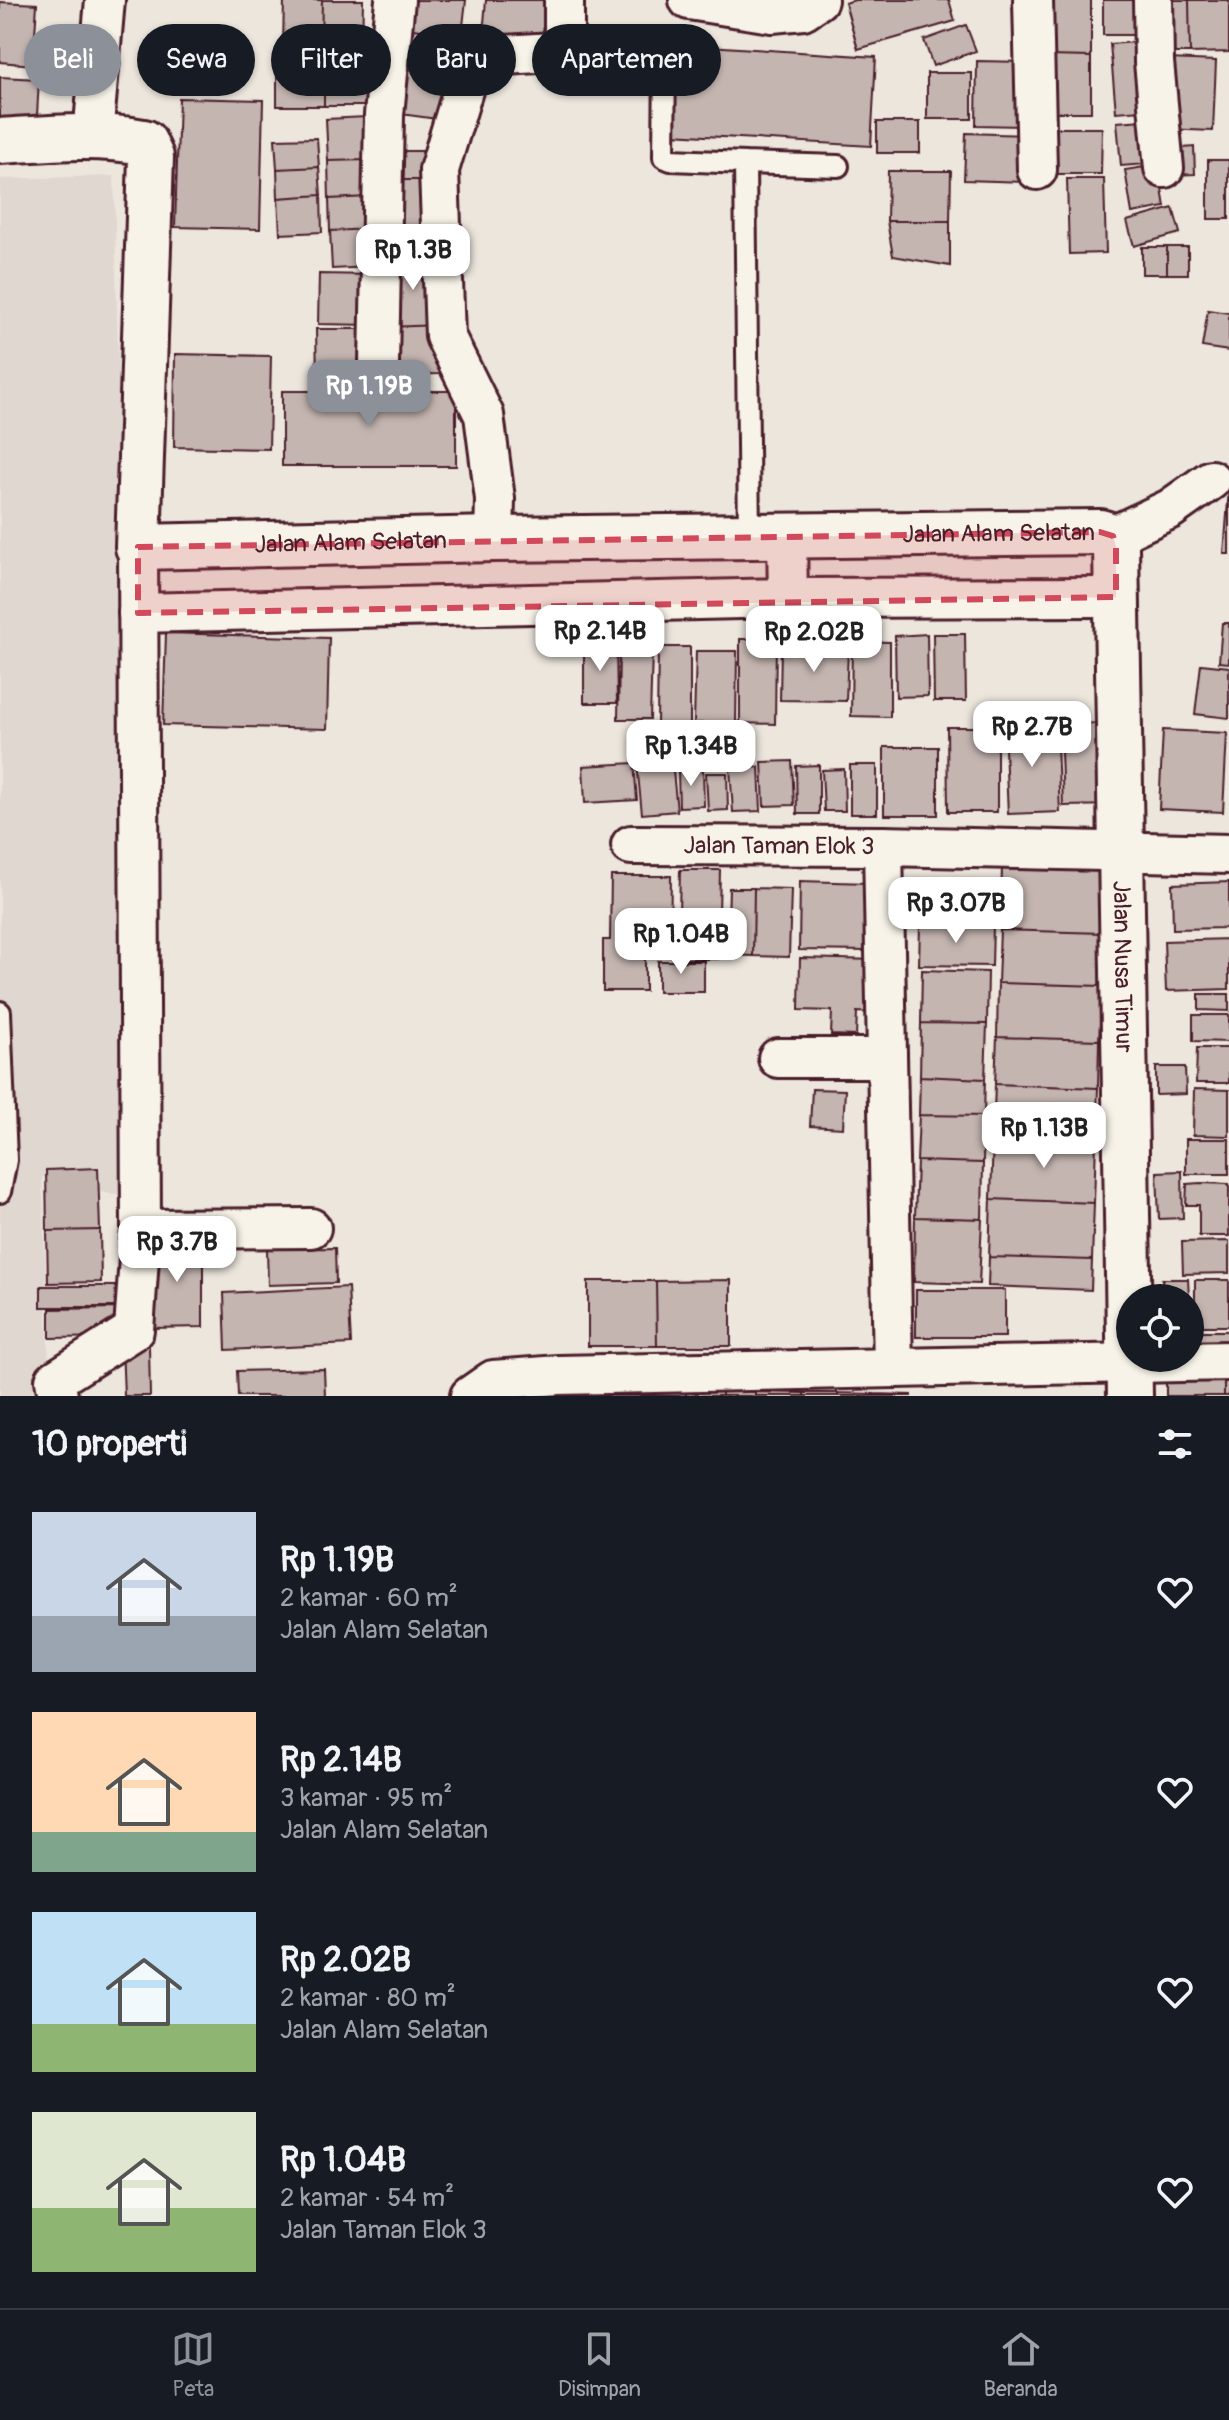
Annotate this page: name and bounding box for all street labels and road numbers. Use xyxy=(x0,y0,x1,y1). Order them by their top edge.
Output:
street label: Jalan Alam Selatan xyxy=(902,518,1095,549)
street label: Jalan Alam Selatan xyxy=(254,526,447,559)
street label: Jalan Taman Elok 3 xyxy=(683,831,875,860)
street label: Jalan Nusa Timur xyxy=(1107,880,1139,1053)

